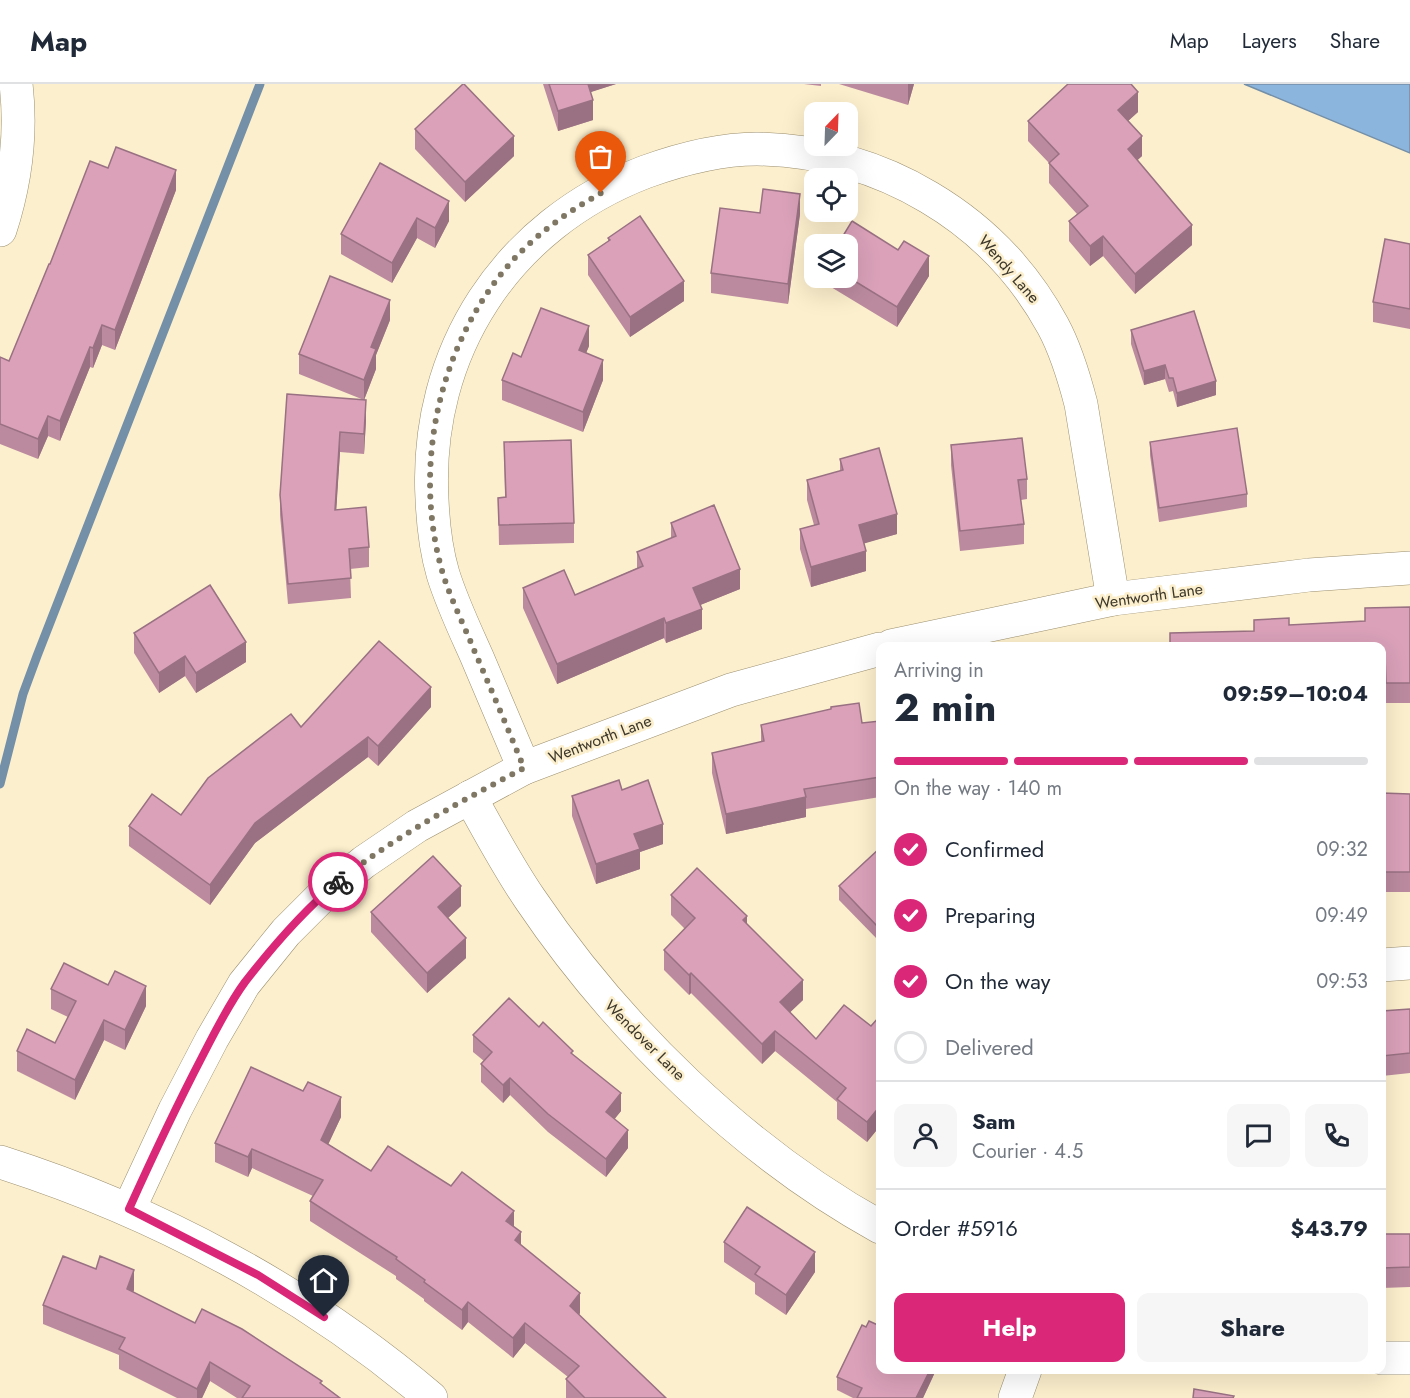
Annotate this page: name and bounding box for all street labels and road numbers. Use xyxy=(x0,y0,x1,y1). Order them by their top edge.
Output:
street label: Wendy Lane xyxy=(973,230,1045,308)
street label: Wentworth Lane xyxy=(1094,577,1204,615)
street label: Wentworth Lane xyxy=(545,709,655,769)
street label: Wendover Lane xyxy=(600,995,690,1085)

